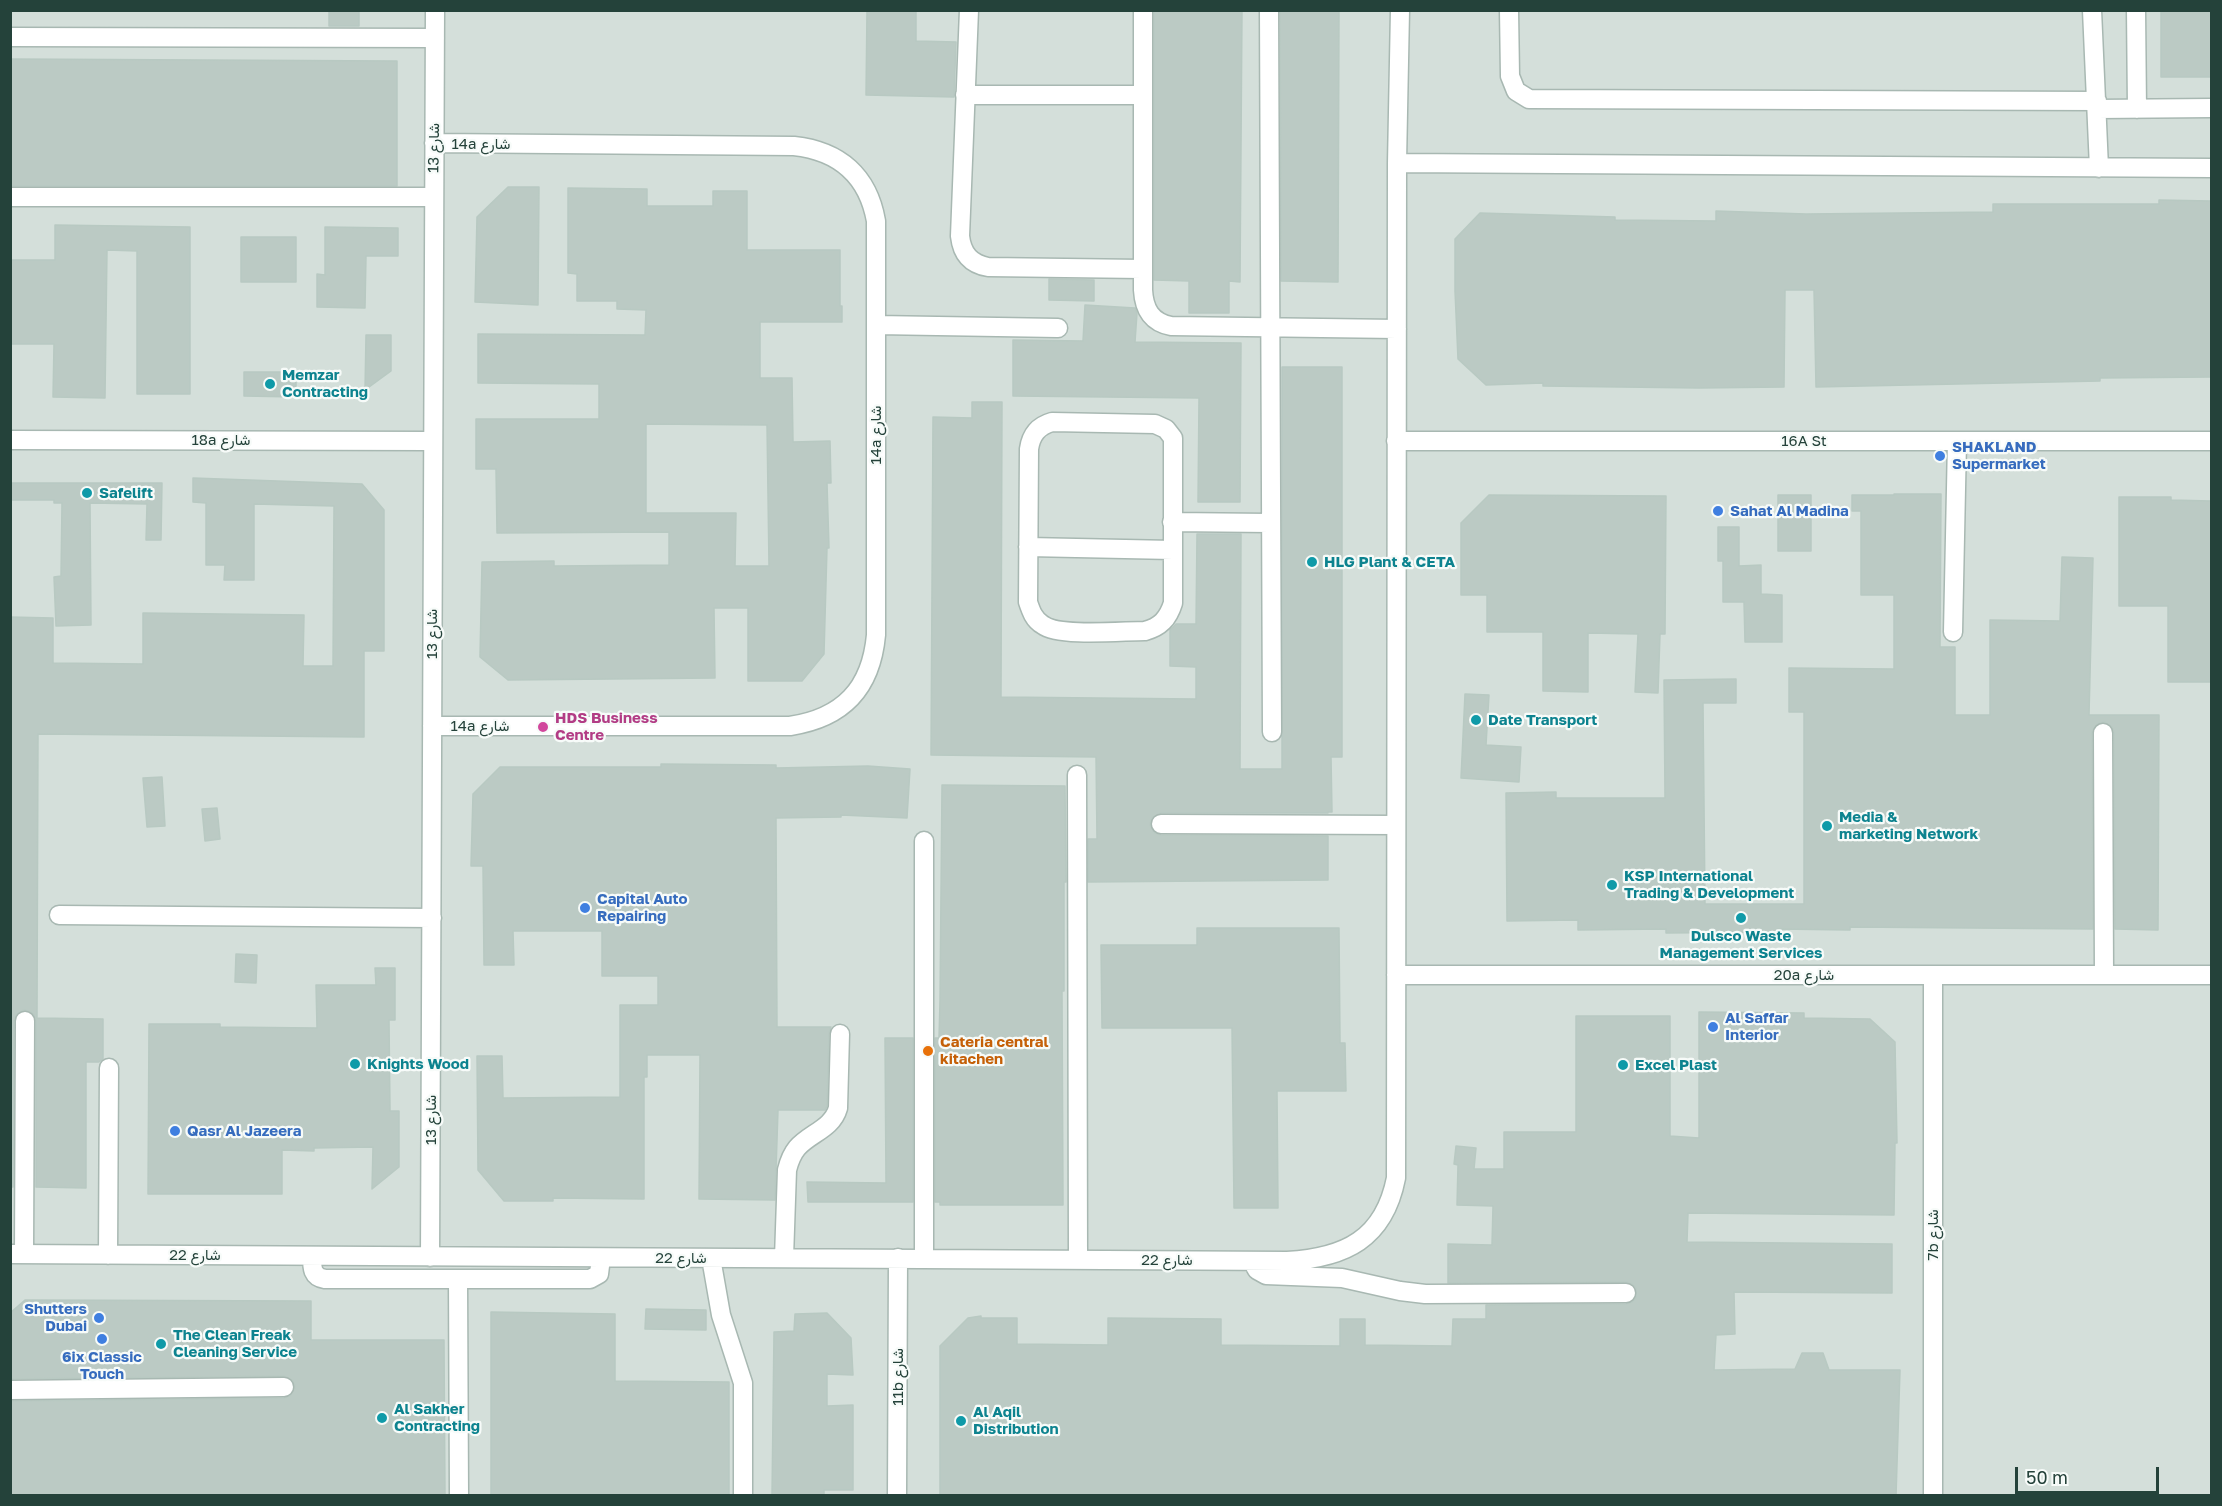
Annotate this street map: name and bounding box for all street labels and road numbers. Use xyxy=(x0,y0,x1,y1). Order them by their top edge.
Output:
street label: شارع 13 xyxy=(425,123,443,173)
street label: 14a شارع xyxy=(452,135,510,153)
street label: 14a شارع xyxy=(867,406,885,464)
street label: 18a شارع xyxy=(192,431,250,449)
street label: 16A St xyxy=(1781,432,1827,450)
street label: شارع 13 xyxy=(423,609,441,659)
street label: 14a شارع xyxy=(451,717,509,735)
street label: 20a شارع xyxy=(1774,966,1834,984)
street label: شارع 13 xyxy=(422,1095,440,1145)
street label: 7b شارع xyxy=(1924,1209,1942,1261)
street label: شارع 22 xyxy=(169,1246,221,1264)
street label: شارع 22 xyxy=(655,1249,707,1267)
street label: شارع 22 xyxy=(1141,1251,1193,1269)
street label: 11b شارع xyxy=(889,1348,907,1406)

